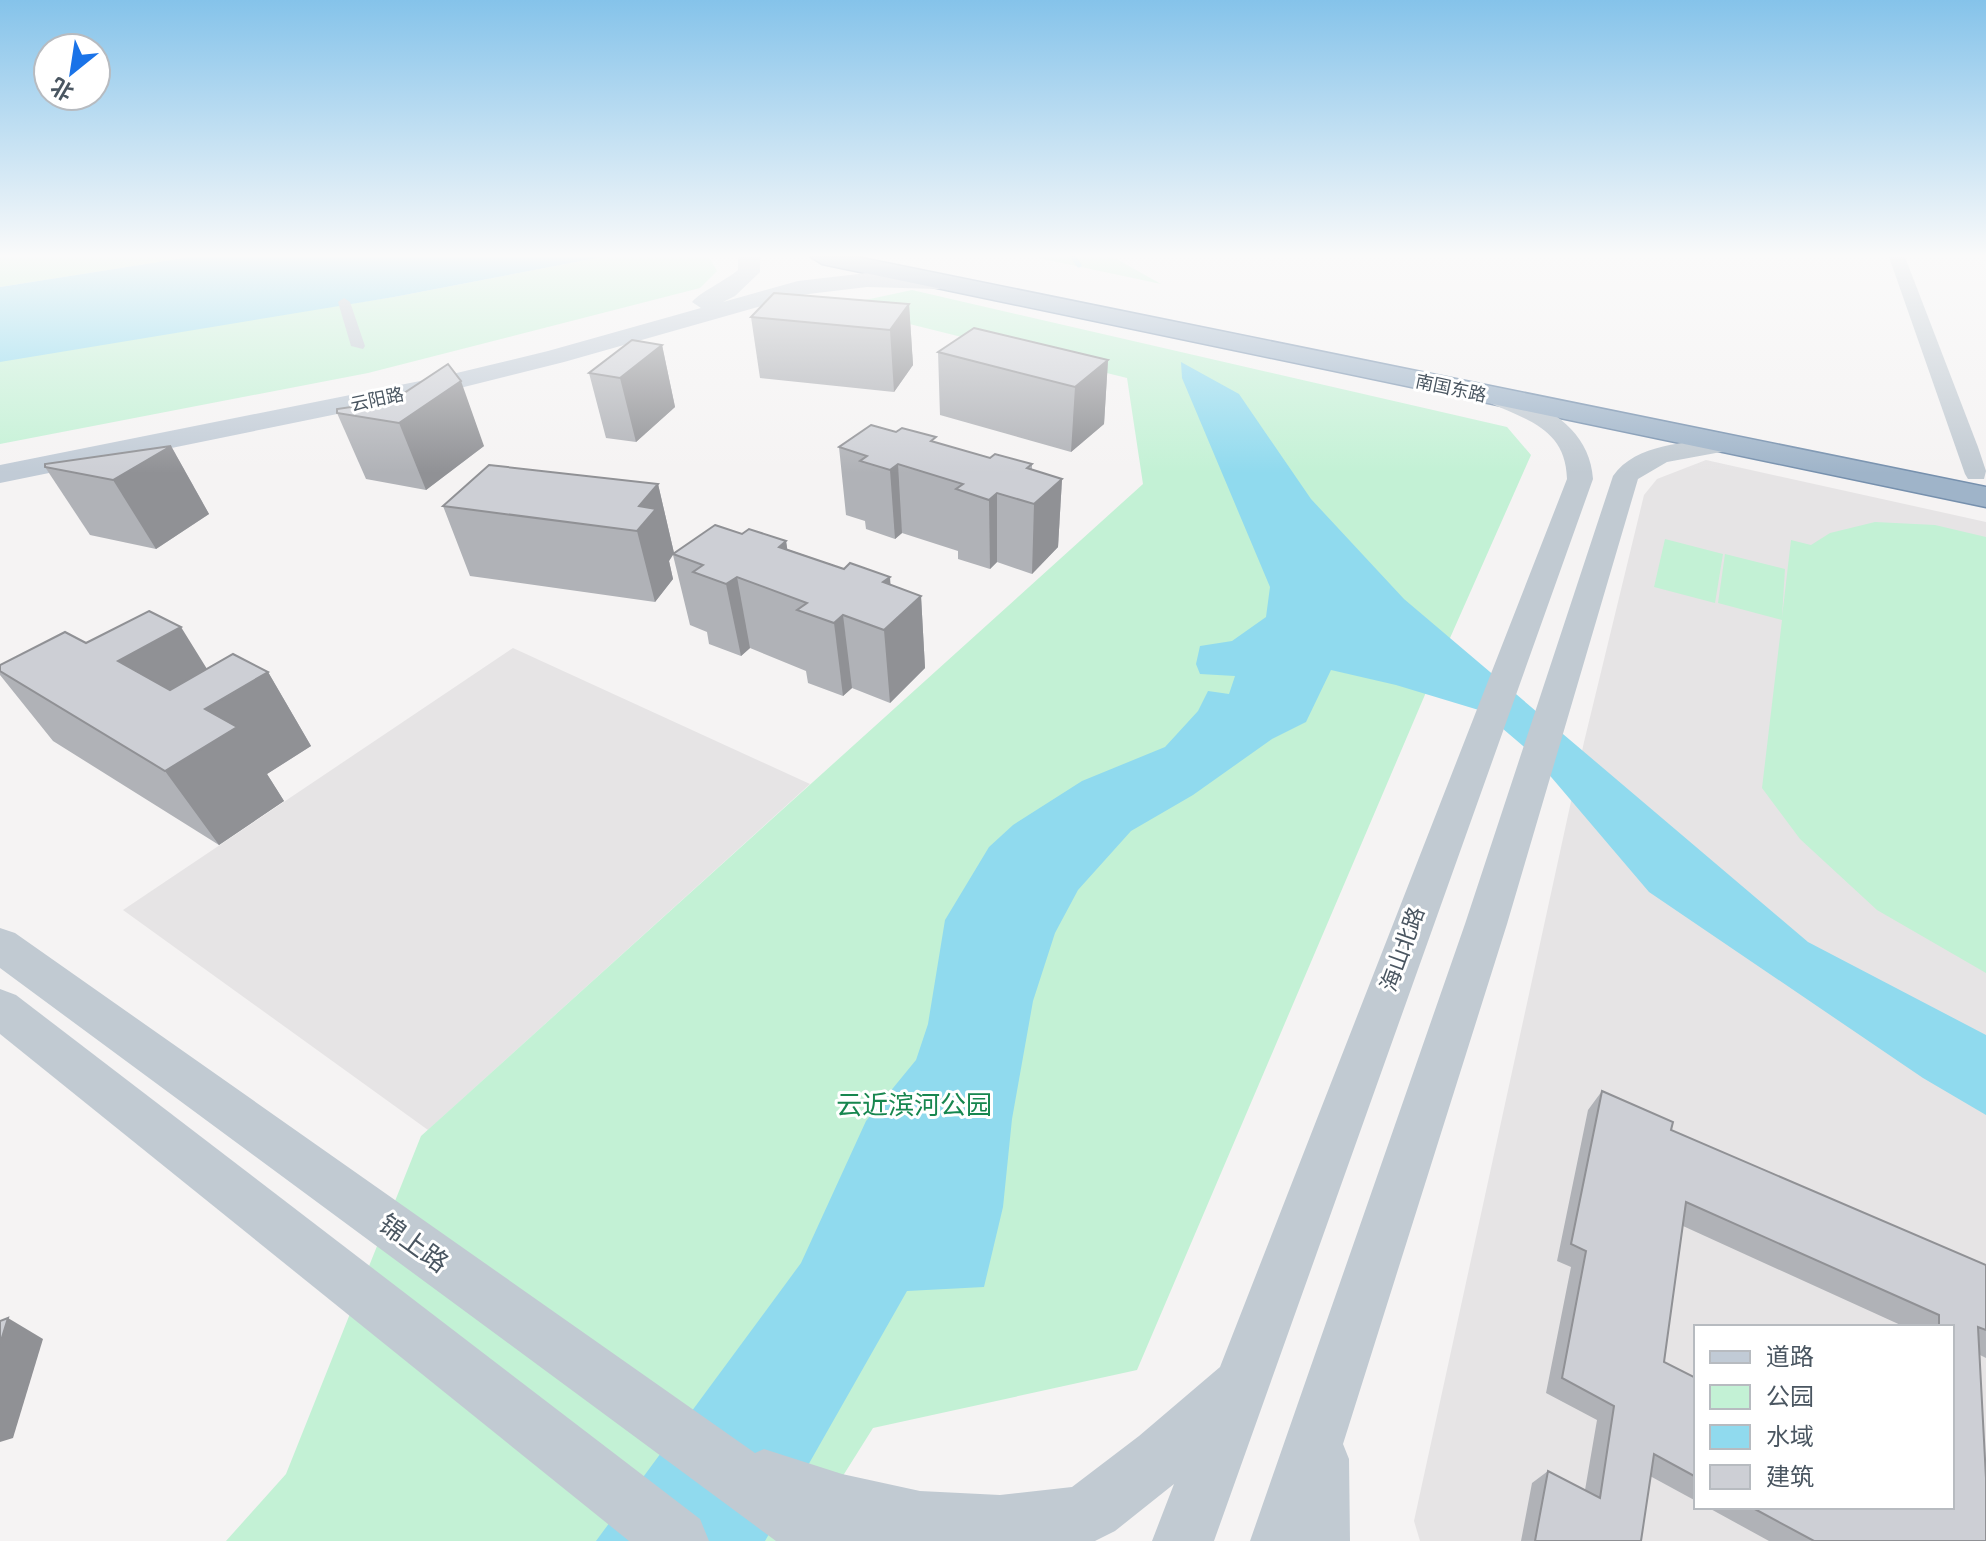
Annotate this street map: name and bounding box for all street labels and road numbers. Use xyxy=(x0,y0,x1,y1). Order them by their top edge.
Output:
street label: 南国东路 xyxy=(1414,370,1488,406)
street label: 云阳路 xyxy=(348,383,406,415)
street label: 海山北路 xyxy=(1375,903,1429,995)
street label: 锦上路 xyxy=(373,1208,455,1278)

